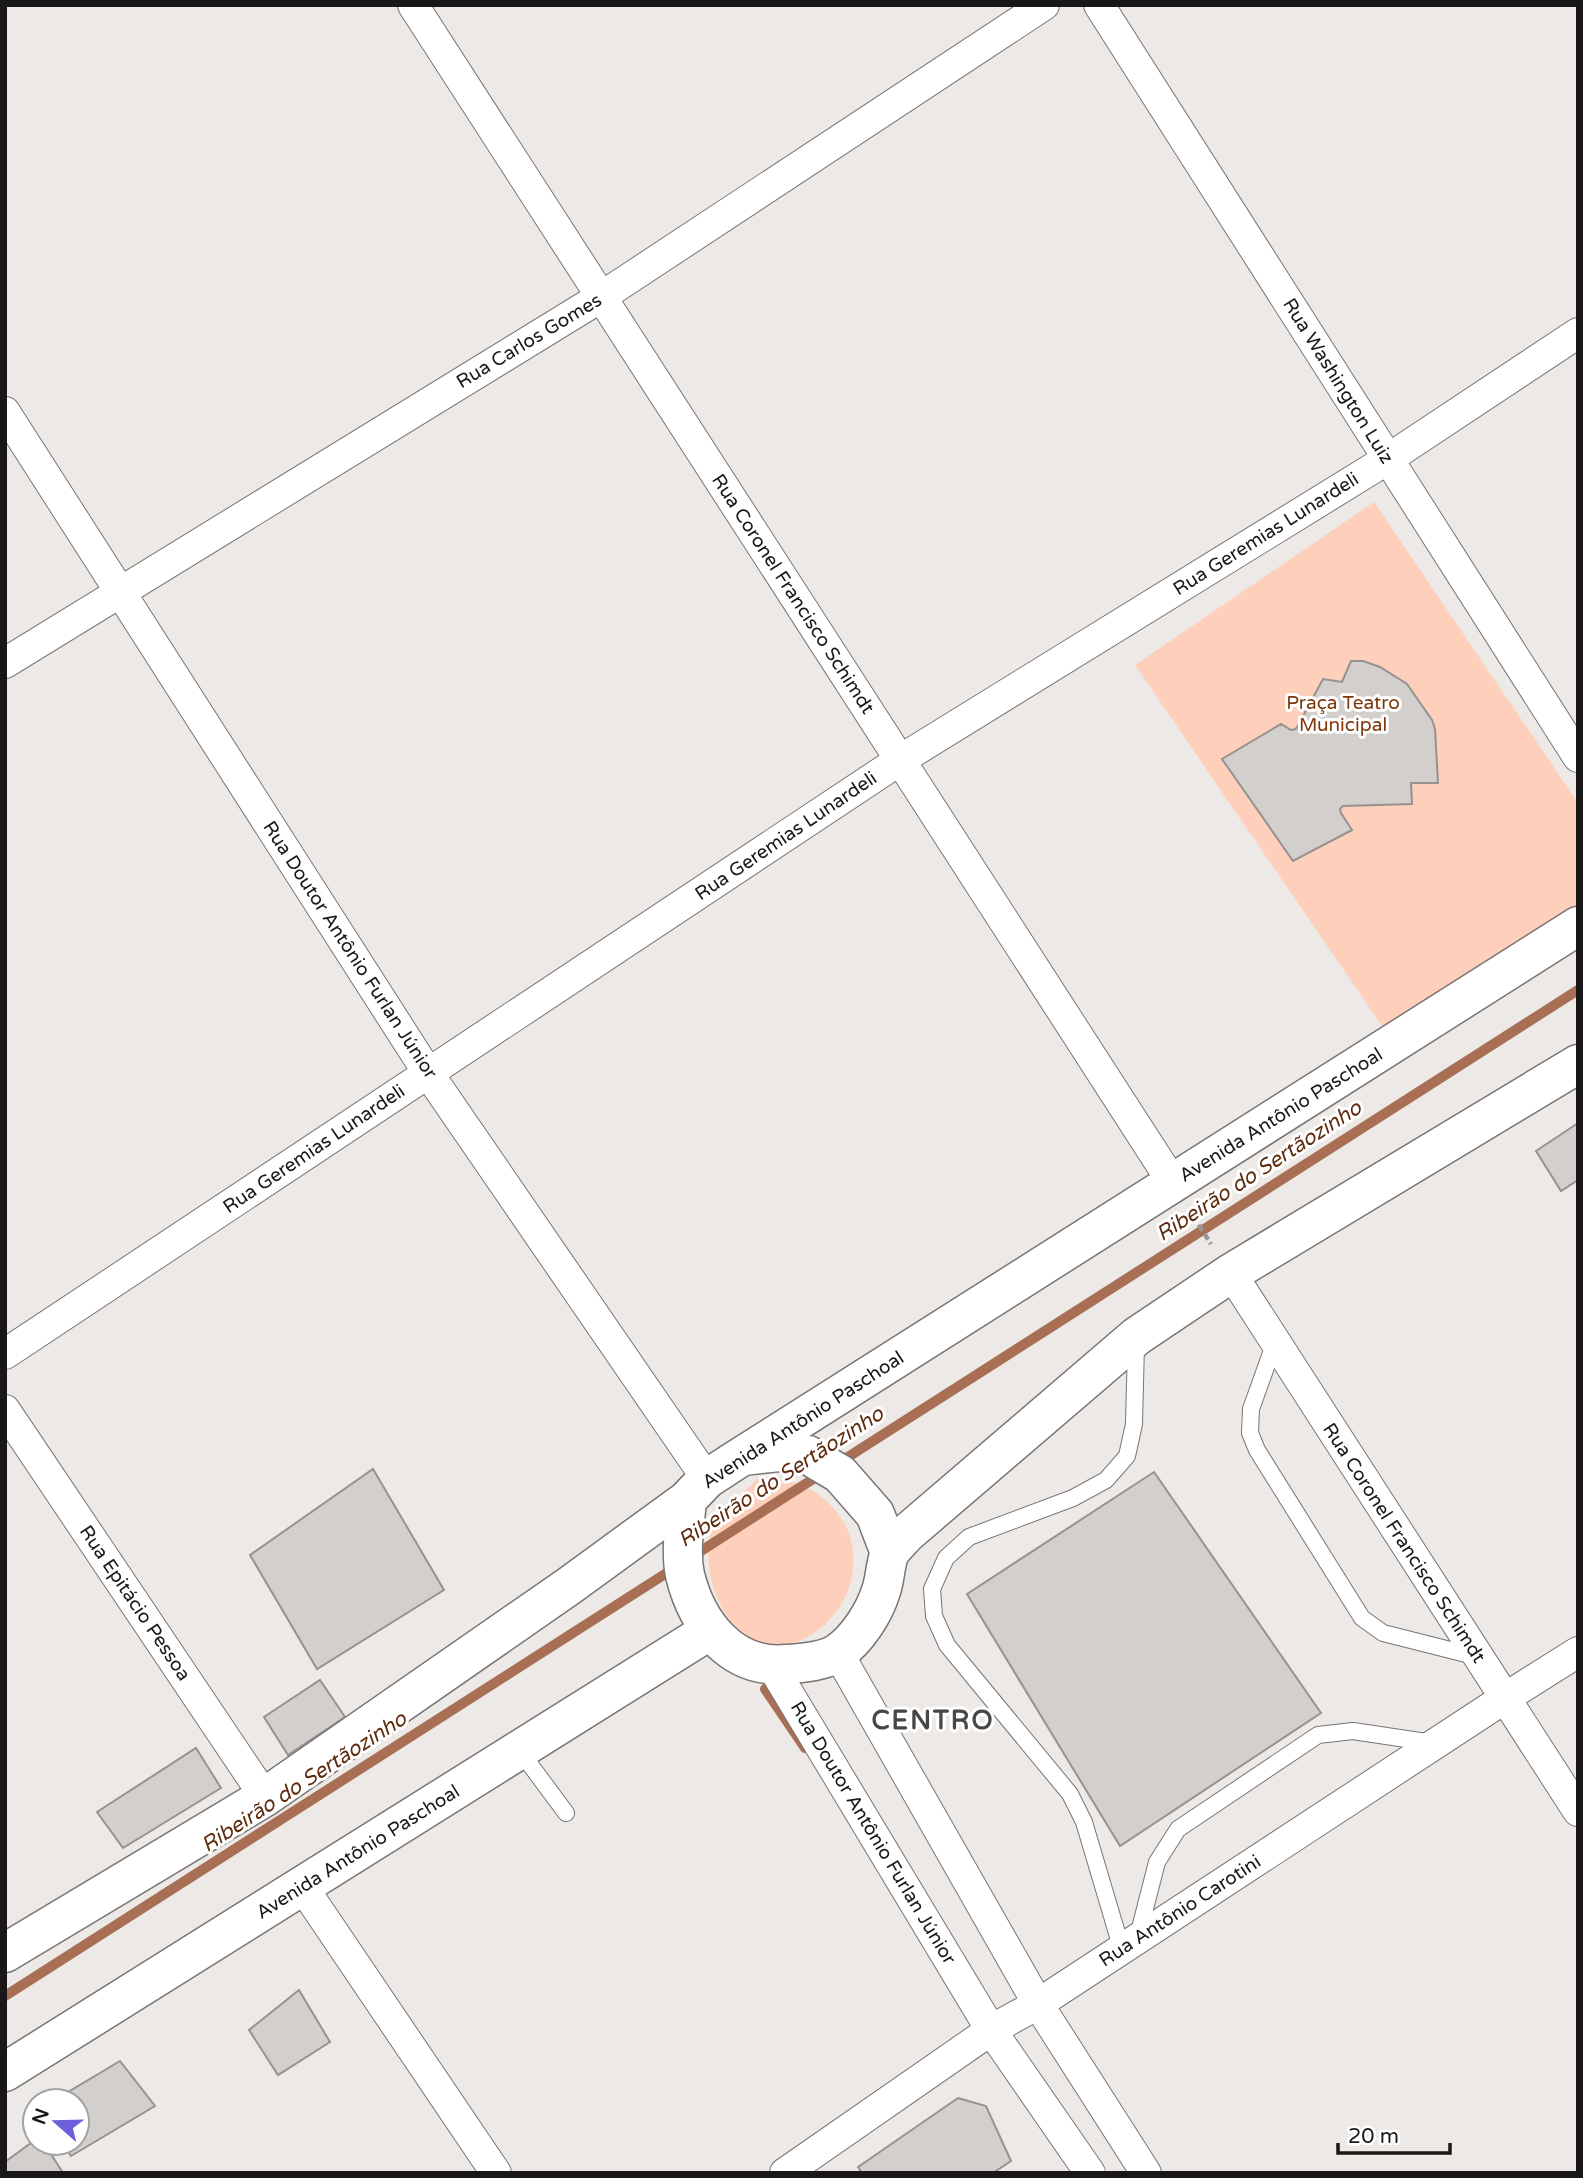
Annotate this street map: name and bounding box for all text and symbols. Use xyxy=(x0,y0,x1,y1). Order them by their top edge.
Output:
street label: Rua Carlos Gomes xyxy=(452,289,606,393)
street label: Rua Washington Luiz xyxy=(1278,294,1398,468)
street label: Rua Geremias Lunardeli xyxy=(1169,468,1363,600)
street label: Rua Coronel Francisco Schimdt xyxy=(707,470,879,718)
park label: Praça Teatro Municipal xyxy=(1286,692,1400,736)
street label: Rua Geremias Lunardeli xyxy=(691,767,881,905)
street label: Rua Doutor Antônio Furlan Júnior xyxy=(258,817,442,1084)
street label: Avenida Antônio Paschoal xyxy=(1175,1043,1387,1187)
street label: Rua Geremias Lunardeli xyxy=(219,1080,409,1218)
water label: Ribeirão do Sertãozinho xyxy=(1152,1095,1367,1247)
street label: Avenida Antônio Paschoal xyxy=(698,1347,908,1493)
water label: Ribeirão do Sertãozinho xyxy=(674,1401,889,1553)
street label: Rua Coronel Francisco Schimdt xyxy=(1318,1419,1490,1667)
street label: Rua Epitácio Pessoa xyxy=(75,1521,195,1685)
street label: Rua Doutor Antônio Furlan Júnior xyxy=(786,1698,961,1969)
district label: CENTRO xyxy=(872,1705,995,1736)
water label: Ribeirão do Sertãozinho xyxy=(197,1706,412,1858)
street label: Avenida Antônio Paschoal xyxy=(252,1780,464,1924)
street label: Rua Antônio Carotini xyxy=(1095,1851,1265,1971)
north arrow xyxy=(21,2087,91,2157)
text: N xyxy=(28,2106,54,2127)
scale bar xyxy=(1338,2112,1450,2156)
text: 20 m xyxy=(1348,2124,1399,2149)

